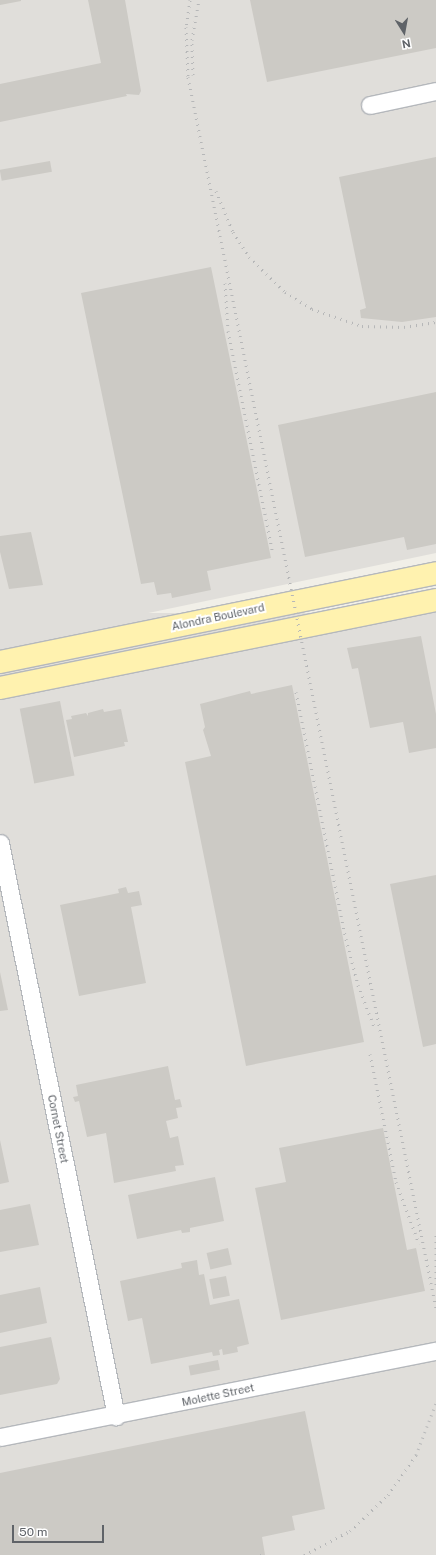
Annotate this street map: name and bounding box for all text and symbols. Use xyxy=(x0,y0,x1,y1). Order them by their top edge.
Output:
north arrow xyxy=(384,12,424,52)
text: N xyxy=(401,37,412,50)
street label: Alondra Boulevard xyxy=(170,601,266,633)
street label: Cornet Street xyxy=(45,1094,71,1164)
street label: Molette Street xyxy=(181,1381,255,1409)
scale bar xyxy=(14,1517,106,1543)
text: 50 m xyxy=(19,1525,47,1539)

